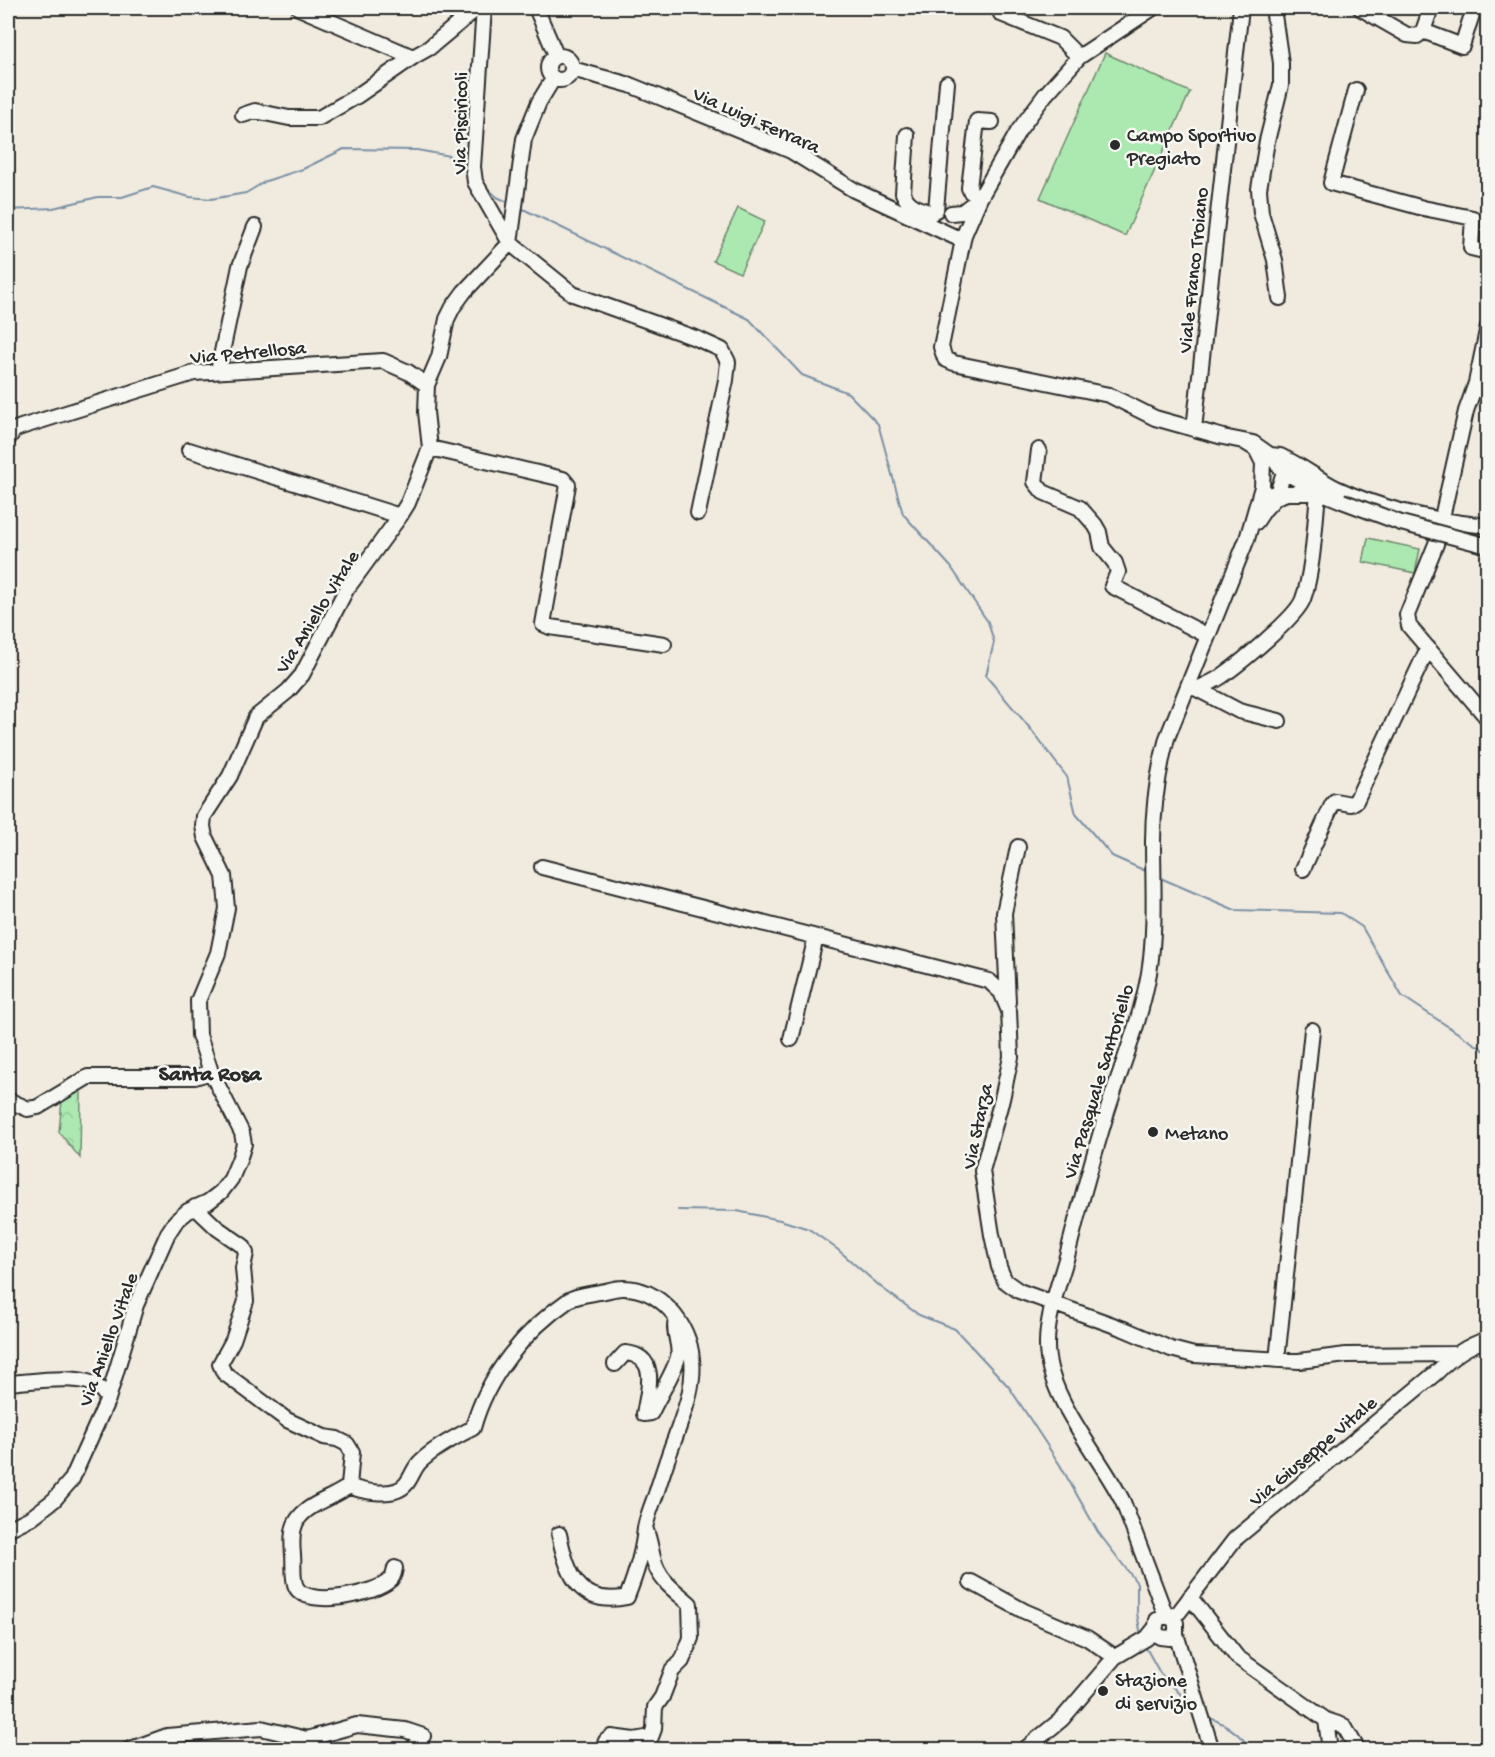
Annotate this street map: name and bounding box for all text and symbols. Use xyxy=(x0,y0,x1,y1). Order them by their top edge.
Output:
street label: Via Pisciricoli xyxy=(450,72,475,176)
street label: Via Luigi Ferrara xyxy=(687,83,824,161)
place label: Campo Sportivo Pregiato xyxy=(1126,126,1256,172)
marker: Campo Sportivo Pregiato xyxy=(1108,138,1122,152)
street label: Viale Franco Troiano xyxy=(1175,186,1216,355)
street label: Via Petrellosa xyxy=(189,338,308,371)
street label: Via Aniello Vitale xyxy=(271,547,366,679)
street label: Via Pasquale Santoriello xyxy=(1060,982,1141,1183)
district label: Santa Rosa xyxy=(159,1063,263,1089)
street label: Via Starza xyxy=(959,1081,1000,1173)
place label: Metano xyxy=(1165,1124,1228,1147)
marker: Metano xyxy=(1146,1125,1160,1139)
street label: Via Aniello Vitale xyxy=(75,1270,145,1411)
street label: Via Giuseppe Vitale xyxy=(1245,1392,1383,1513)
place label: Stazione di servizio xyxy=(1115,1671,1197,1717)
marker: Stazione di servizio xyxy=(1096,1684,1110,1698)

